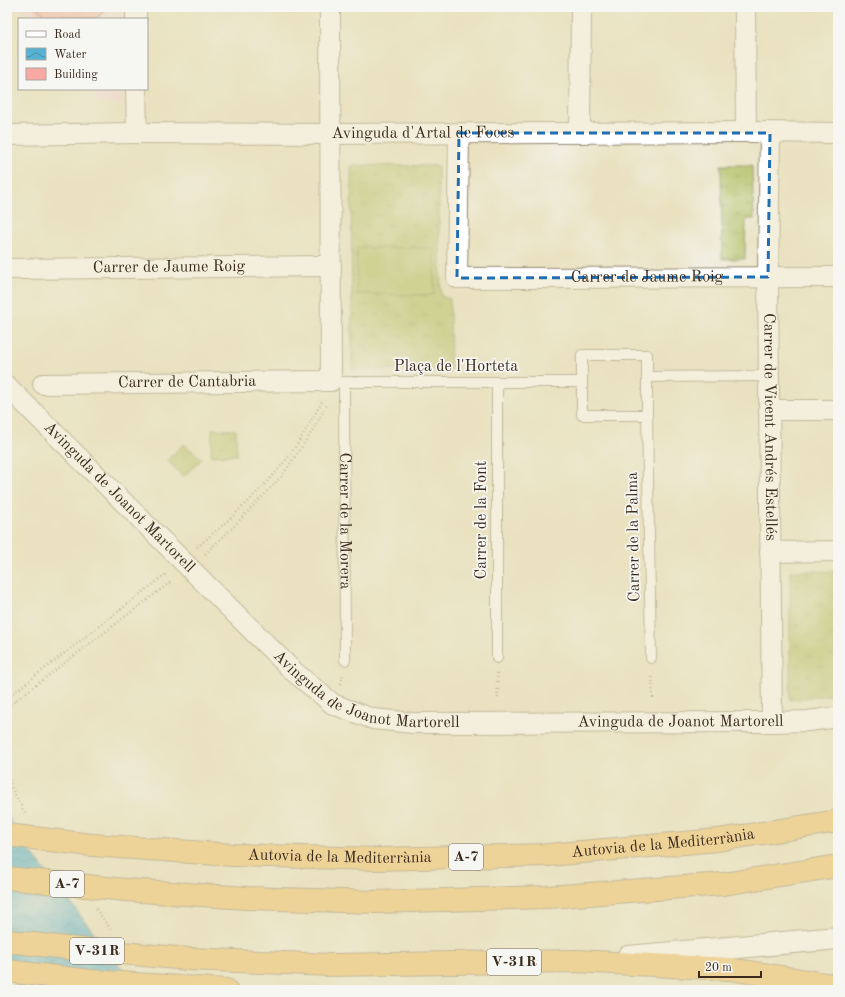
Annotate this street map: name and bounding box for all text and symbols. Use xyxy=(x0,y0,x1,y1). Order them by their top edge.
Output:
legend xyxy=(18,18,148,90)
text: Road xyxy=(54,29,81,41)
text: Water xyxy=(54,49,87,61)
text: Building xyxy=(54,69,98,81)
street label: Avinguda d'Artal de Foces xyxy=(331,125,515,142)
street label: Carrer de Jaume Roig xyxy=(93,259,246,276)
street label: Carrer de Jaume Roig xyxy=(571,269,724,286)
street label: Carrer de Vicent Andrés Estellés xyxy=(760,313,778,541)
street label: Plaça de l'Horteta xyxy=(394,359,518,375)
street label: Carrer de Cantabria xyxy=(118,374,256,391)
street label: Avinguda de Joanot Martorell xyxy=(40,419,198,576)
street label: Carrer de la Morera xyxy=(336,453,353,590)
street label: Carrer de la Font xyxy=(474,460,490,579)
street label: Carrer de la Palma xyxy=(625,472,643,602)
street label: Avinguda de Joanot Martorell xyxy=(270,648,459,731)
street label: Avinguda de Joanot Martorell xyxy=(577,714,784,731)
street label: Autovia de la Mediterrània xyxy=(571,826,756,861)
road number: A-7 xyxy=(449,844,483,870)
street label: Autovia de la Mediterrània xyxy=(247,847,432,867)
road number: A-7 xyxy=(50,871,84,897)
road number: V-31R xyxy=(70,938,124,964)
road number: V-31R xyxy=(487,949,541,975)
scale bar xyxy=(699,953,761,979)
text: 20 m xyxy=(705,962,732,974)

